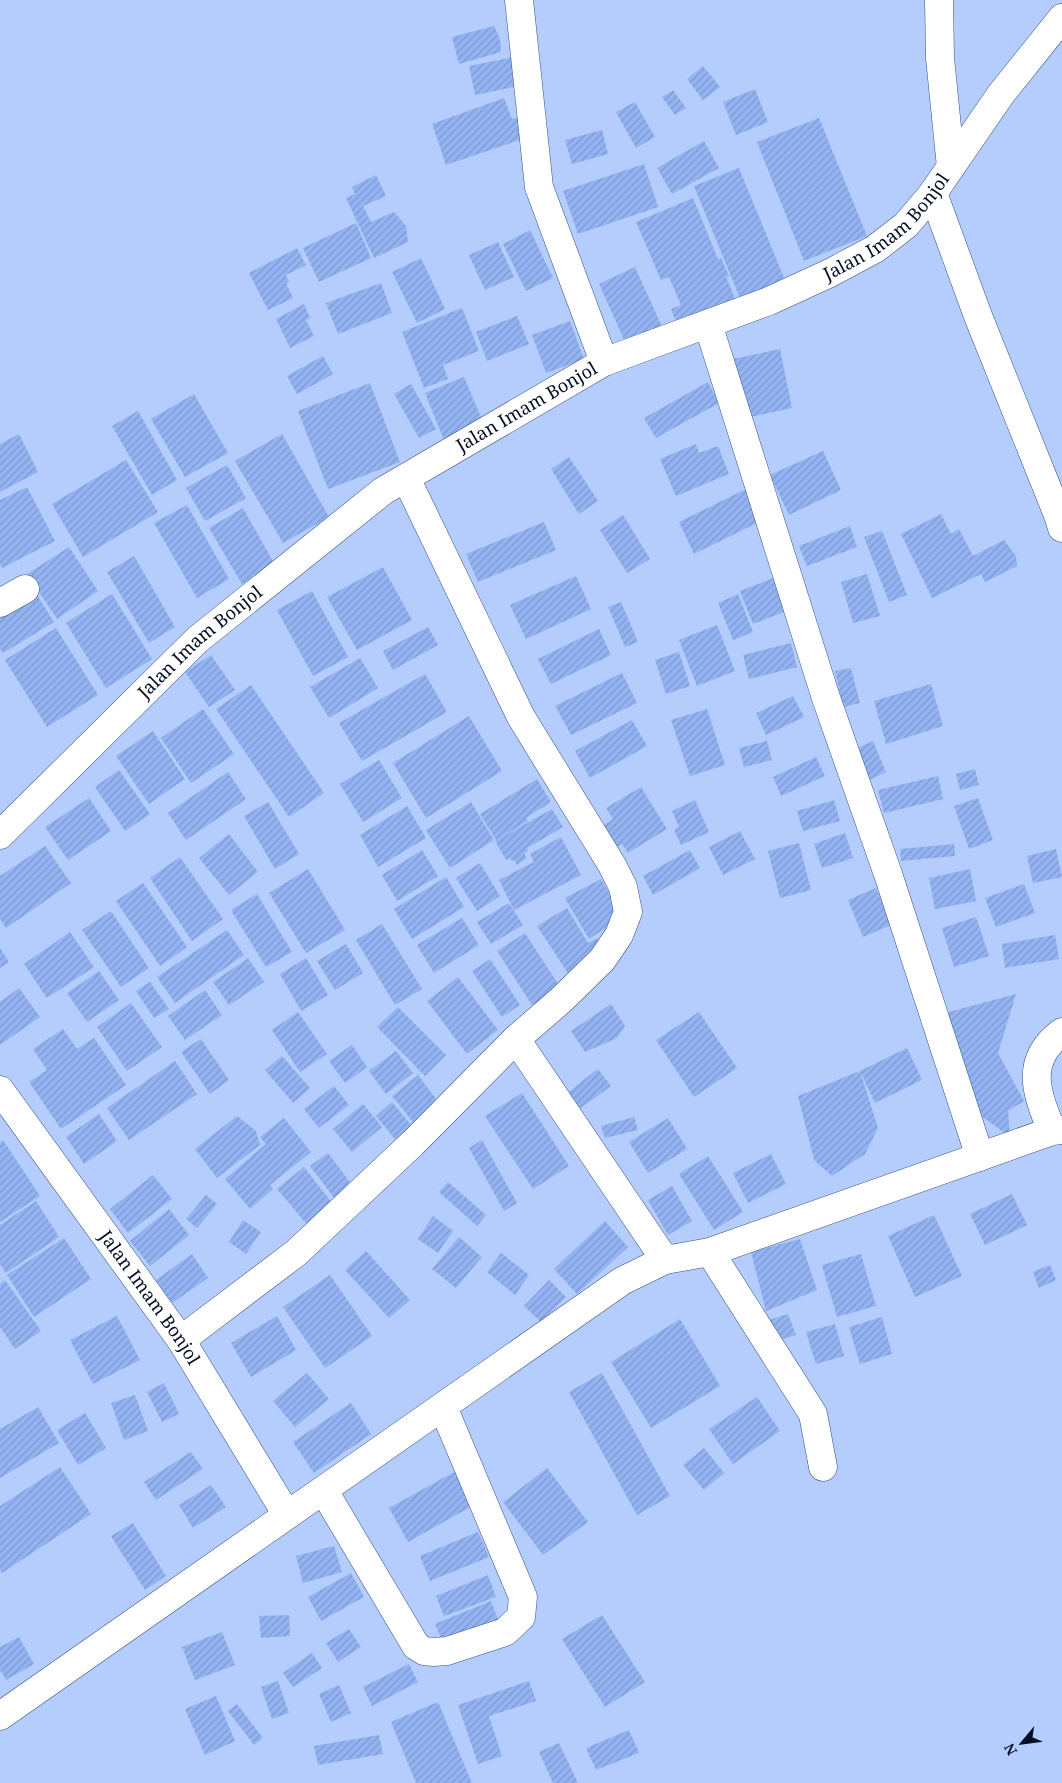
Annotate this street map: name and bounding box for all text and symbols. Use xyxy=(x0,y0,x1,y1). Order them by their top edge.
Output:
street label: Jalan Imam Bonjol xyxy=(818,168,954,286)
street label: Jalan Imam Bonjol xyxy=(451,355,601,457)
street label: Jalan Imam Bonjol xyxy=(131,579,267,704)
street label: Jalan Imam Bonjol xyxy=(94,1224,206,1369)
north arrow xyxy=(997,1718,1047,1768)
text: N xyxy=(999,1740,1021,1759)

